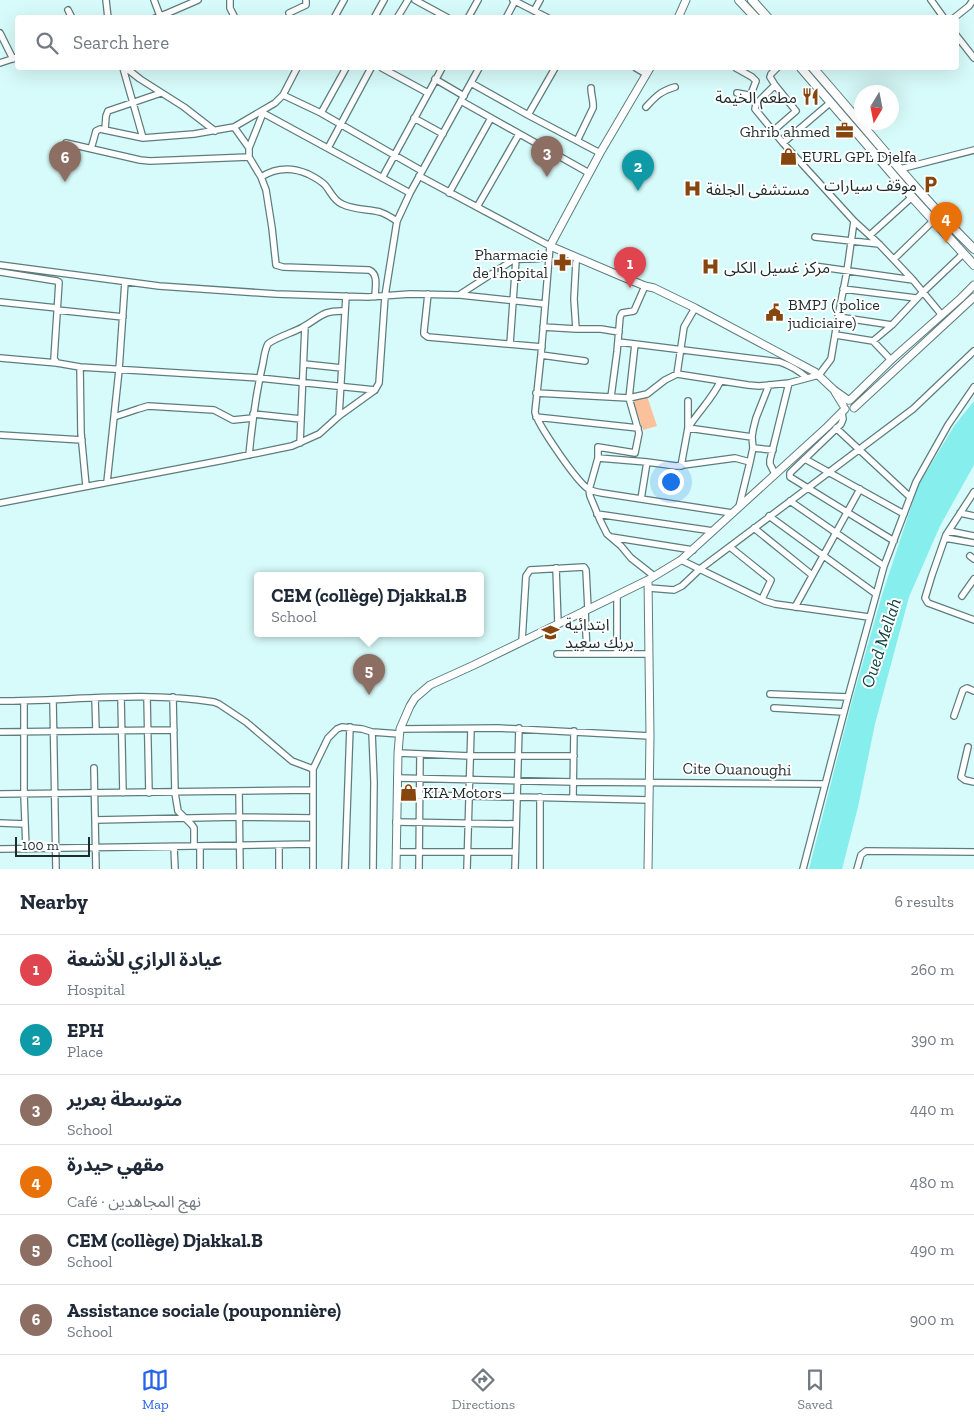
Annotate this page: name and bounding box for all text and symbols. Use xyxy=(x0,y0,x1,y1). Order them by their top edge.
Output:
search box xyxy=(15,15,959,70)
icon: search xyxy=(33,29,61,57)
text: Search here xyxy=(73,31,169,54)
north arrow xyxy=(854,85,899,130)
restaurant icon: مطعم الخيمة xyxy=(801,87,821,107)
place label: مطعم الخيمة xyxy=(715,88,797,110)
office icon: Ghrib ahmed xyxy=(834,121,854,141)
place label: Ghrib ahmed xyxy=(740,122,830,141)
pin: 3 xyxy=(531,136,563,177)
pin: 6 xyxy=(49,141,81,182)
shop icon: EURL GPL Djelfa xyxy=(778,146,798,166)
place label: EURL GPL Djelfa xyxy=(802,147,917,166)
pin: 2 xyxy=(622,150,654,191)
parking icon: موقف سيارات xyxy=(921,175,941,195)
place label: موقف سيارات xyxy=(824,176,917,195)
hospital icon: مستشفى الجلفة xyxy=(682,179,702,199)
place label: مستشفى الجلفة xyxy=(706,180,810,199)
pin: 4 xyxy=(930,202,962,243)
place label: Pharmacie de l'hopital xyxy=(473,245,548,282)
pin: 1 xyxy=(614,247,646,288)
pharmacy icon: Pharmacie de l'hopital xyxy=(552,253,572,273)
hospital icon: مركز غسيل الكلى xyxy=(700,257,720,277)
place label: مركز غسيل الكلى xyxy=(724,258,830,277)
place label: BMPJ ( police judiciaire) xyxy=(787,295,880,332)
public building icon: BMPJ ( police judiciaire) xyxy=(764,303,784,323)
your location xyxy=(658,469,684,495)
popup xyxy=(254,572,484,637)
text: CEM (collège) Djakkal.B xyxy=(271,584,467,607)
water label: Oued Mellah xyxy=(856,595,906,691)
text: School xyxy=(271,607,317,626)
place label: ابتدائية بريك سعيد xyxy=(565,615,634,652)
school or university icon: ابتدائية بريك سعيد xyxy=(541,623,561,643)
pin: 5 xyxy=(353,654,385,695)
street label: Cite Ouanoughi xyxy=(682,759,792,779)
shop icon: KIA Motors xyxy=(399,782,419,802)
place label: KIA Motors xyxy=(423,783,502,802)
scale bar xyxy=(15,834,90,857)
text: 100 m xyxy=(22,837,59,854)
text: Nearby xyxy=(20,889,88,914)
text: 6 results xyxy=(894,892,954,911)
text: عيادة الرازي للأشعة xyxy=(67,948,222,971)
text: 1 xyxy=(33,960,39,979)
text: 260 m xyxy=(911,960,954,979)
text: Hospital xyxy=(67,980,125,999)
text: EPH xyxy=(67,1019,104,1042)
text: 2 xyxy=(32,1030,40,1049)
text: 390 m xyxy=(911,1030,954,1049)
text: Place xyxy=(67,1042,103,1061)
text: متوسطة بعرير xyxy=(67,1088,182,1111)
text: 3 xyxy=(32,1100,40,1119)
text: 440 m xyxy=(910,1100,954,1119)
text: School xyxy=(67,1120,113,1139)
text: مقهي حيدرة xyxy=(67,1153,164,1176)
text: 4 xyxy=(31,1173,41,1192)
text: 480 m xyxy=(910,1173,954,1192)
text: Café · نهج المجاهدين xyxy=(67,1192,201,1211)
text: CEM (collège) Djakkal.B xyxy=(67,1229,263,1252)
text: 5 xyxy=(32,1240,40,1259)
text: 490 m xyxy=(910,1240,954,1259)
text: School xyxy=(67,1252,113,1271)
text: Assistance sociale (pouponnière) xyxy=(67,1299,341,1322)
text: 6 xyxy=(32,1310,40,1329)
text: 900 m xyxy=(910,1310,954,1329)
text: School xyxy=(67,1322,113,1341)
tab: Map xyxy=(141,1366,169,1413)
tab: Directions xyxy=(452,1366,515,1413)
tab: Saved xyxy=(798,1366,833,1413)

